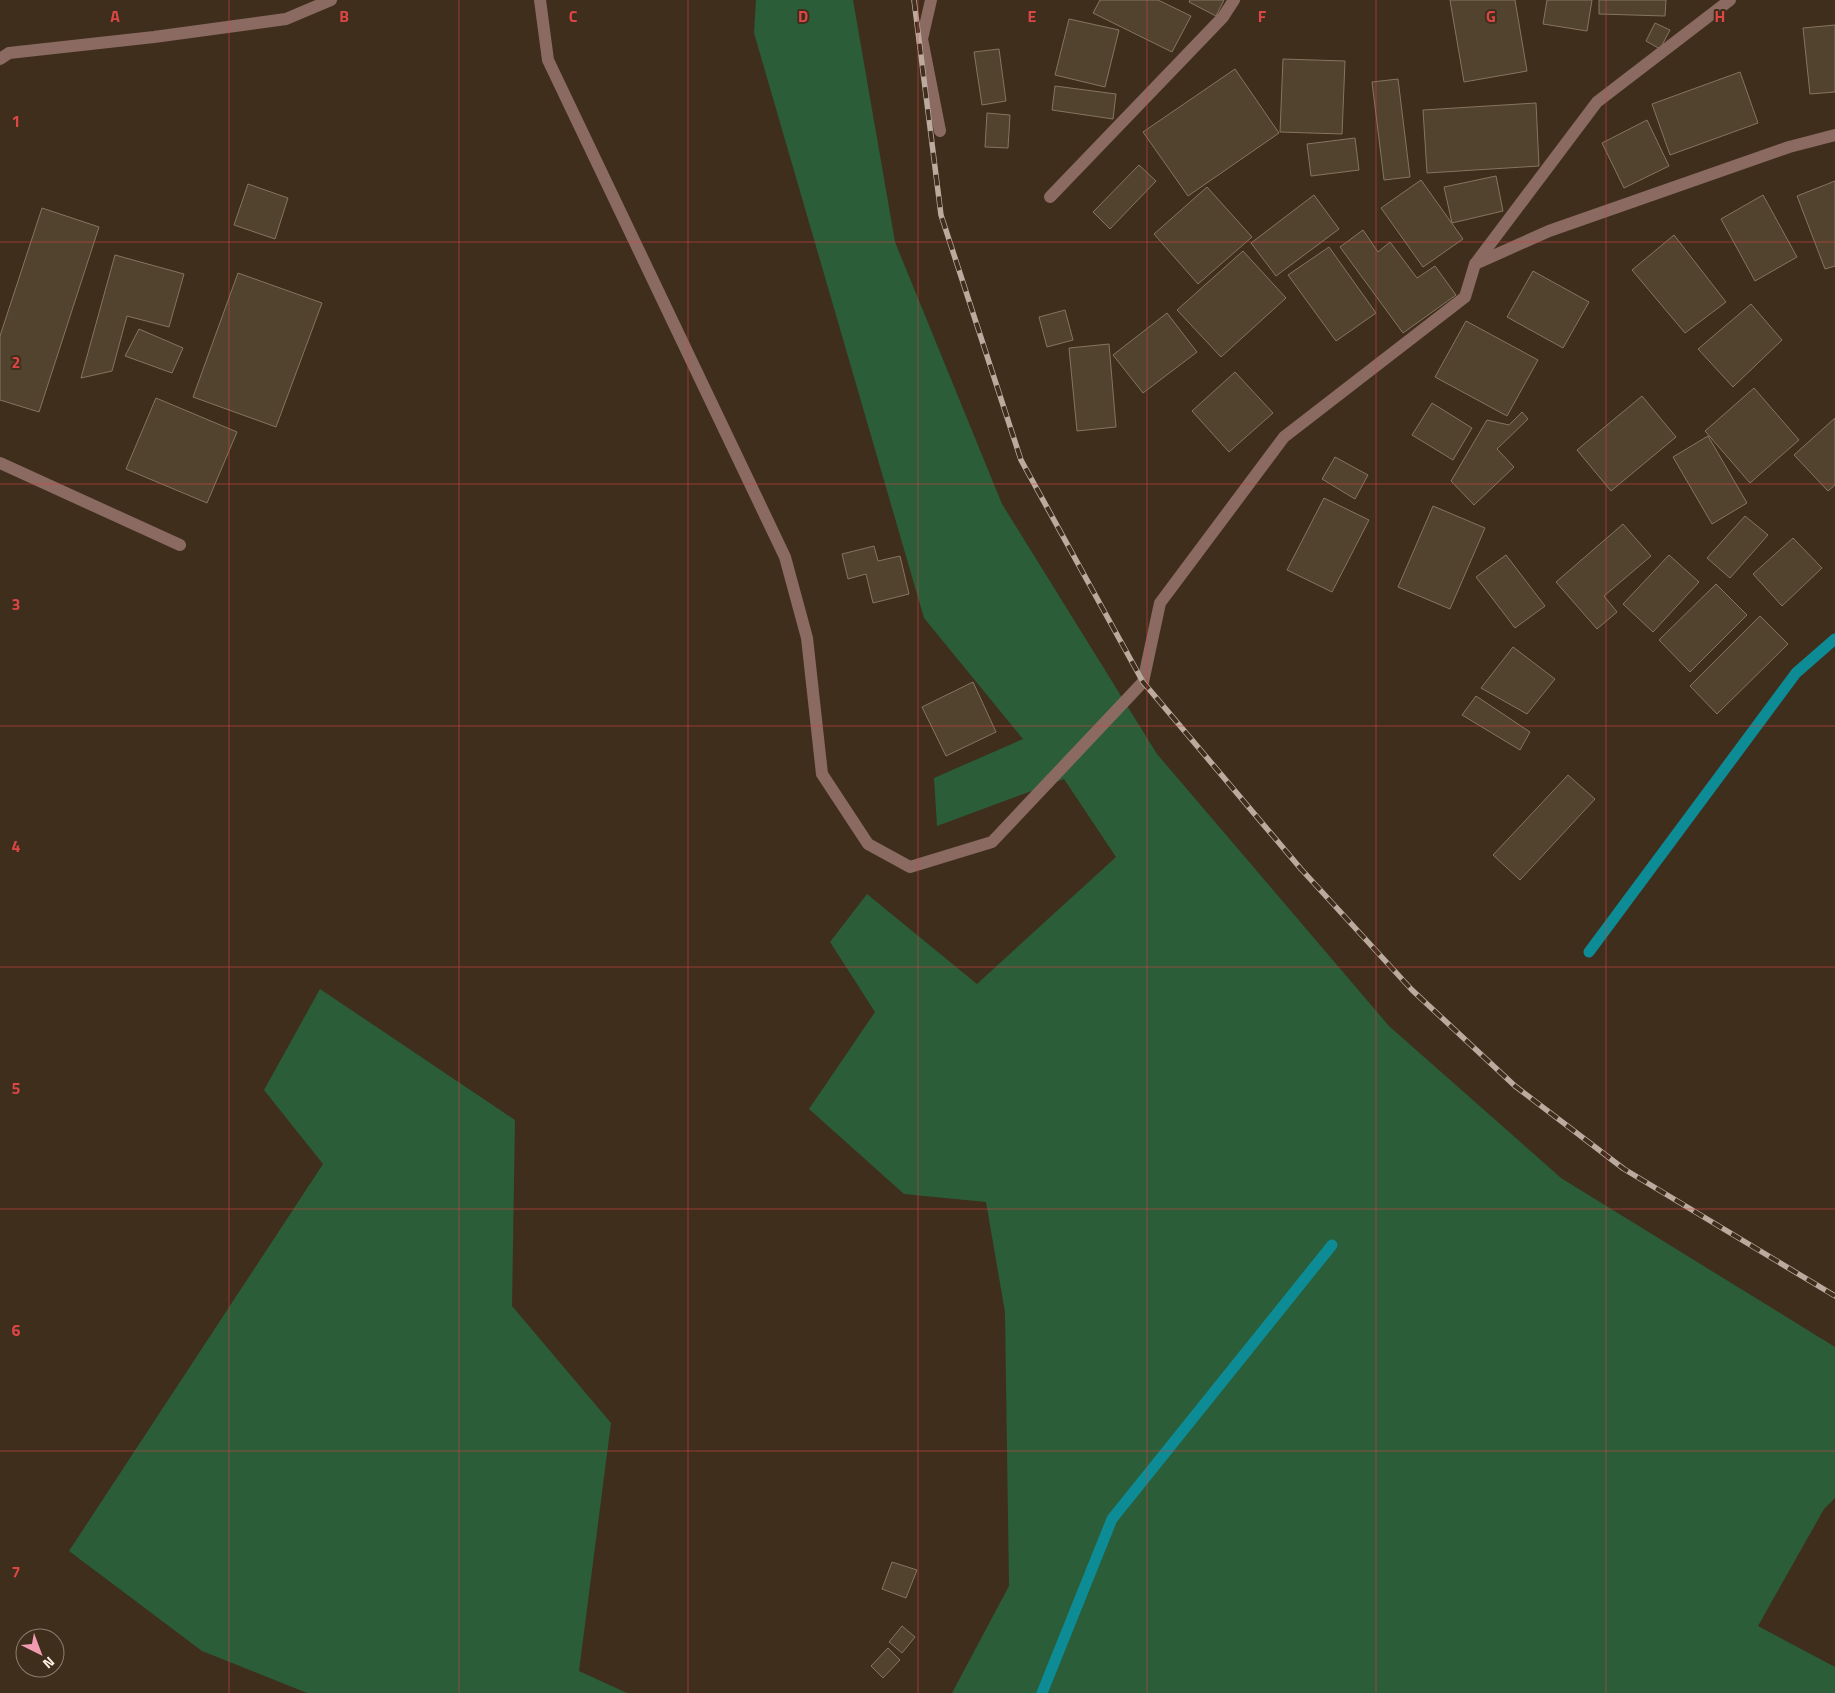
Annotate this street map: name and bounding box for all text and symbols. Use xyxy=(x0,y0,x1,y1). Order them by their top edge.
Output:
text: A xyxy=(110,4,120,28)
text: B xyxy=(339,4,349,28)
text: C xyxy=(569,4,578,28)
text: D xyxy=(798,4,808,28)
text: E xyxy=(1028,4,1037,28)
text: F xyxy=(1258,4,1267,28)
text: G xyxy=(1486,4,1496,28)
text: H xyxy=(1715,4,1725,28)
text: 1 xyxy=(12,109,20,133)
text: 2 xyxy=(12,350,20,374)
text: 3 xyxy=(12,592,20,616)
text: 4 xyxy=(12,834,21,858)
text: 5 xyxy=(12,1076,21,1100)
text: 6 xyxy=(12,1318,21,1342)
text: 7 xyxy=(12,1560,20,1584)
north arrow xyxy=(15,1628,65,1678)
text: N xyxy=(38,1652,60,1674)

